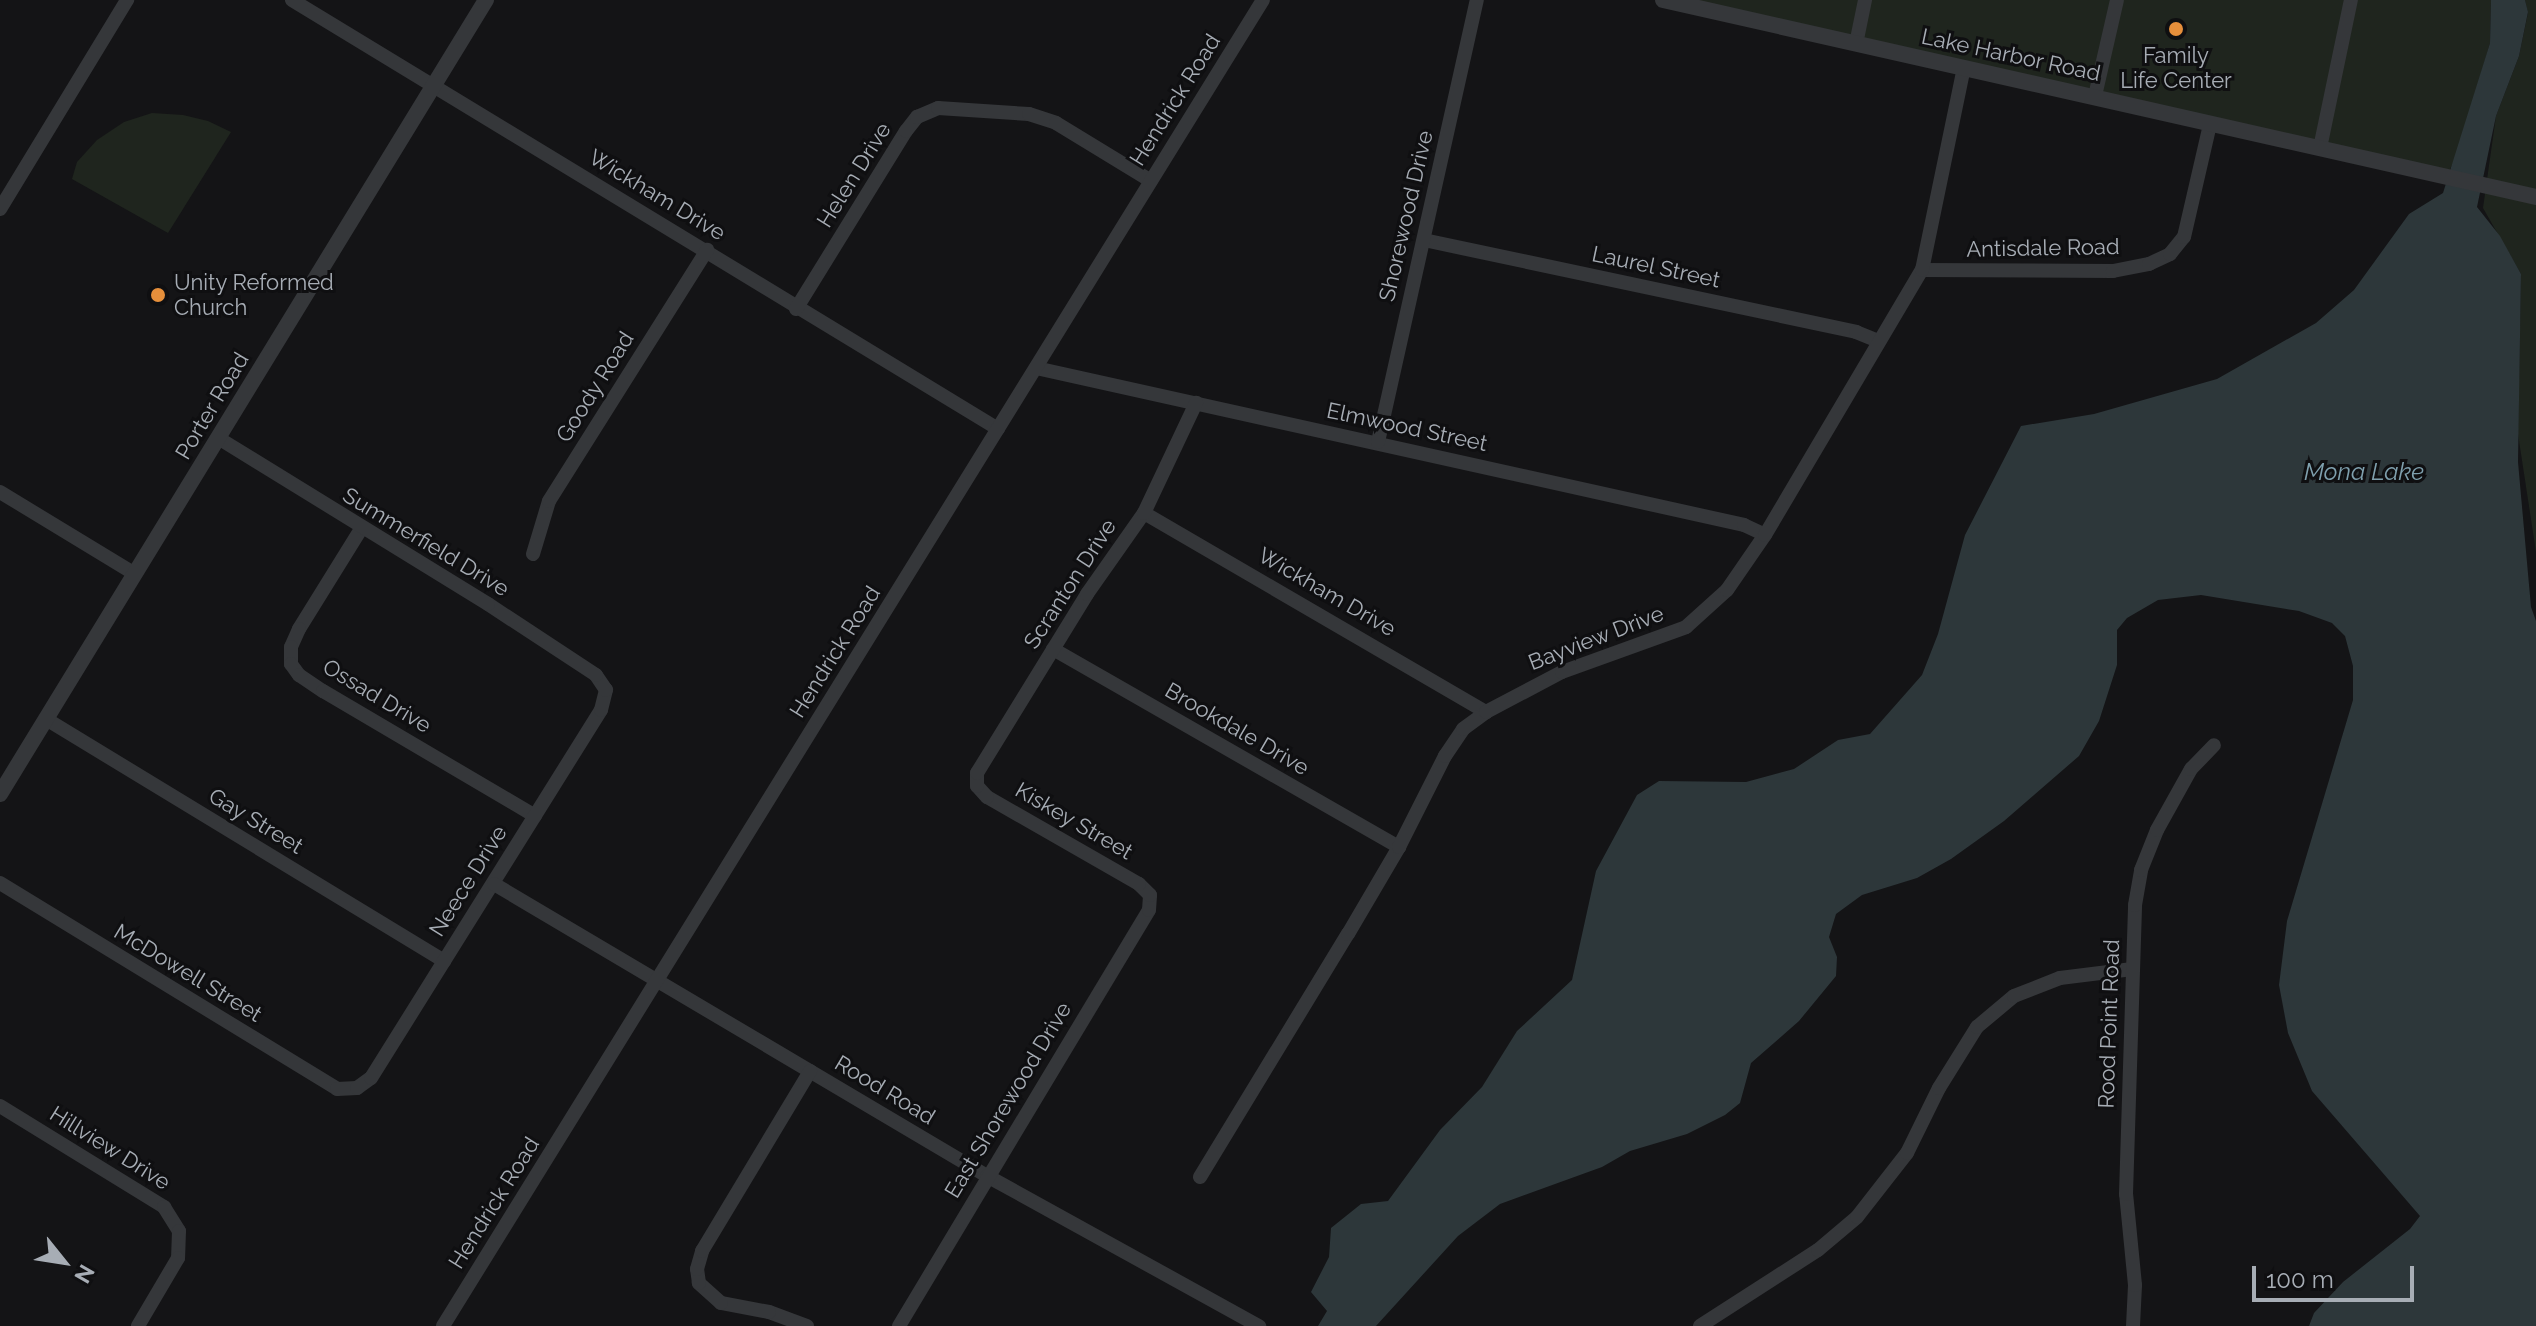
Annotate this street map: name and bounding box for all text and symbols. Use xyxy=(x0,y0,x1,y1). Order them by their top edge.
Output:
marker: Family Life Center xyxy=(2167,20,2185,38)
street label: Lake Harbor Road xyxy=(1919,23,2103,87)
street label: Hendrick Road xyxy=(1124,29,1226,171)
place label: Family Life Center xyxy=(2120,42,2232,94)
street label: Helen Drive xyxy=(811,118,897,232)
street label: Shorewood Drive xyxy=(1373,128,1439,304)
street label: Wickham Drive xyxy=(584,144,730,246)
street label: Antisdale Road xyxy=(1966,233,2120,263)
street label: Laurel Street xyxy=(1589,240,1723,294)
place label: Unity Reformed Church xyxy=(174,269,334,320)
marker: Unity Reformed Church xyxy=(149,286,167,304)
street label: Goody Road xyxy=(550,327,640,447)
street label: Porter Road xyxy=(170,348,254,464)
street label: Elmwood Street xyxy=(1324,397,1490,457)
water label: Mona Lake xyxy=(2304,458,2424,486)
street label: Summerfield Drive xyxy=(338,482,514,602)
street label: Scranton Drive xyxy=(1018,514,1122,654)
street label: Wickham Drive xyxy=(1253,542,1401,642)
street label: Hendrick Road xyxy=(784,581,886,723)
street label: Bayview Drive xyxy=(1524,600,1668,676)
street label: Ossad Drive xyxy=(318,653,436,739)
street label: Brookdale Drive xyxy=(1160,677,1314,781)
street label: Kiskey Street xyxy=(1010,777,1138,865)
street label: Gay Street xyxy=(204,782,308,860)
street label: Neece Drive xyxy=(424,821,512,941)
street label: McDowell Street xyxy=(109,918,267,1028)
street label: Rood Point Road xyxy=(2093,939,2125,1109)
street label: East Shorewood Drive xyxy=(939,997,1077,1203)
street label: Rood Road xyxy=(830,1050,940,1130)
street label: Hillview Drive xyxy=(45,1100,175,1196)
street label: Hendrick Road xyxy=(443,1132,545,1274)
north arrow xyxy=(24,1222,104,1302)
scale bar xyxy=(2256,1250,2418,1300)
text: N xyxy=(69,1260,100,1288)
text: 100 m xyxy=(2266,1265,2334,1294)

